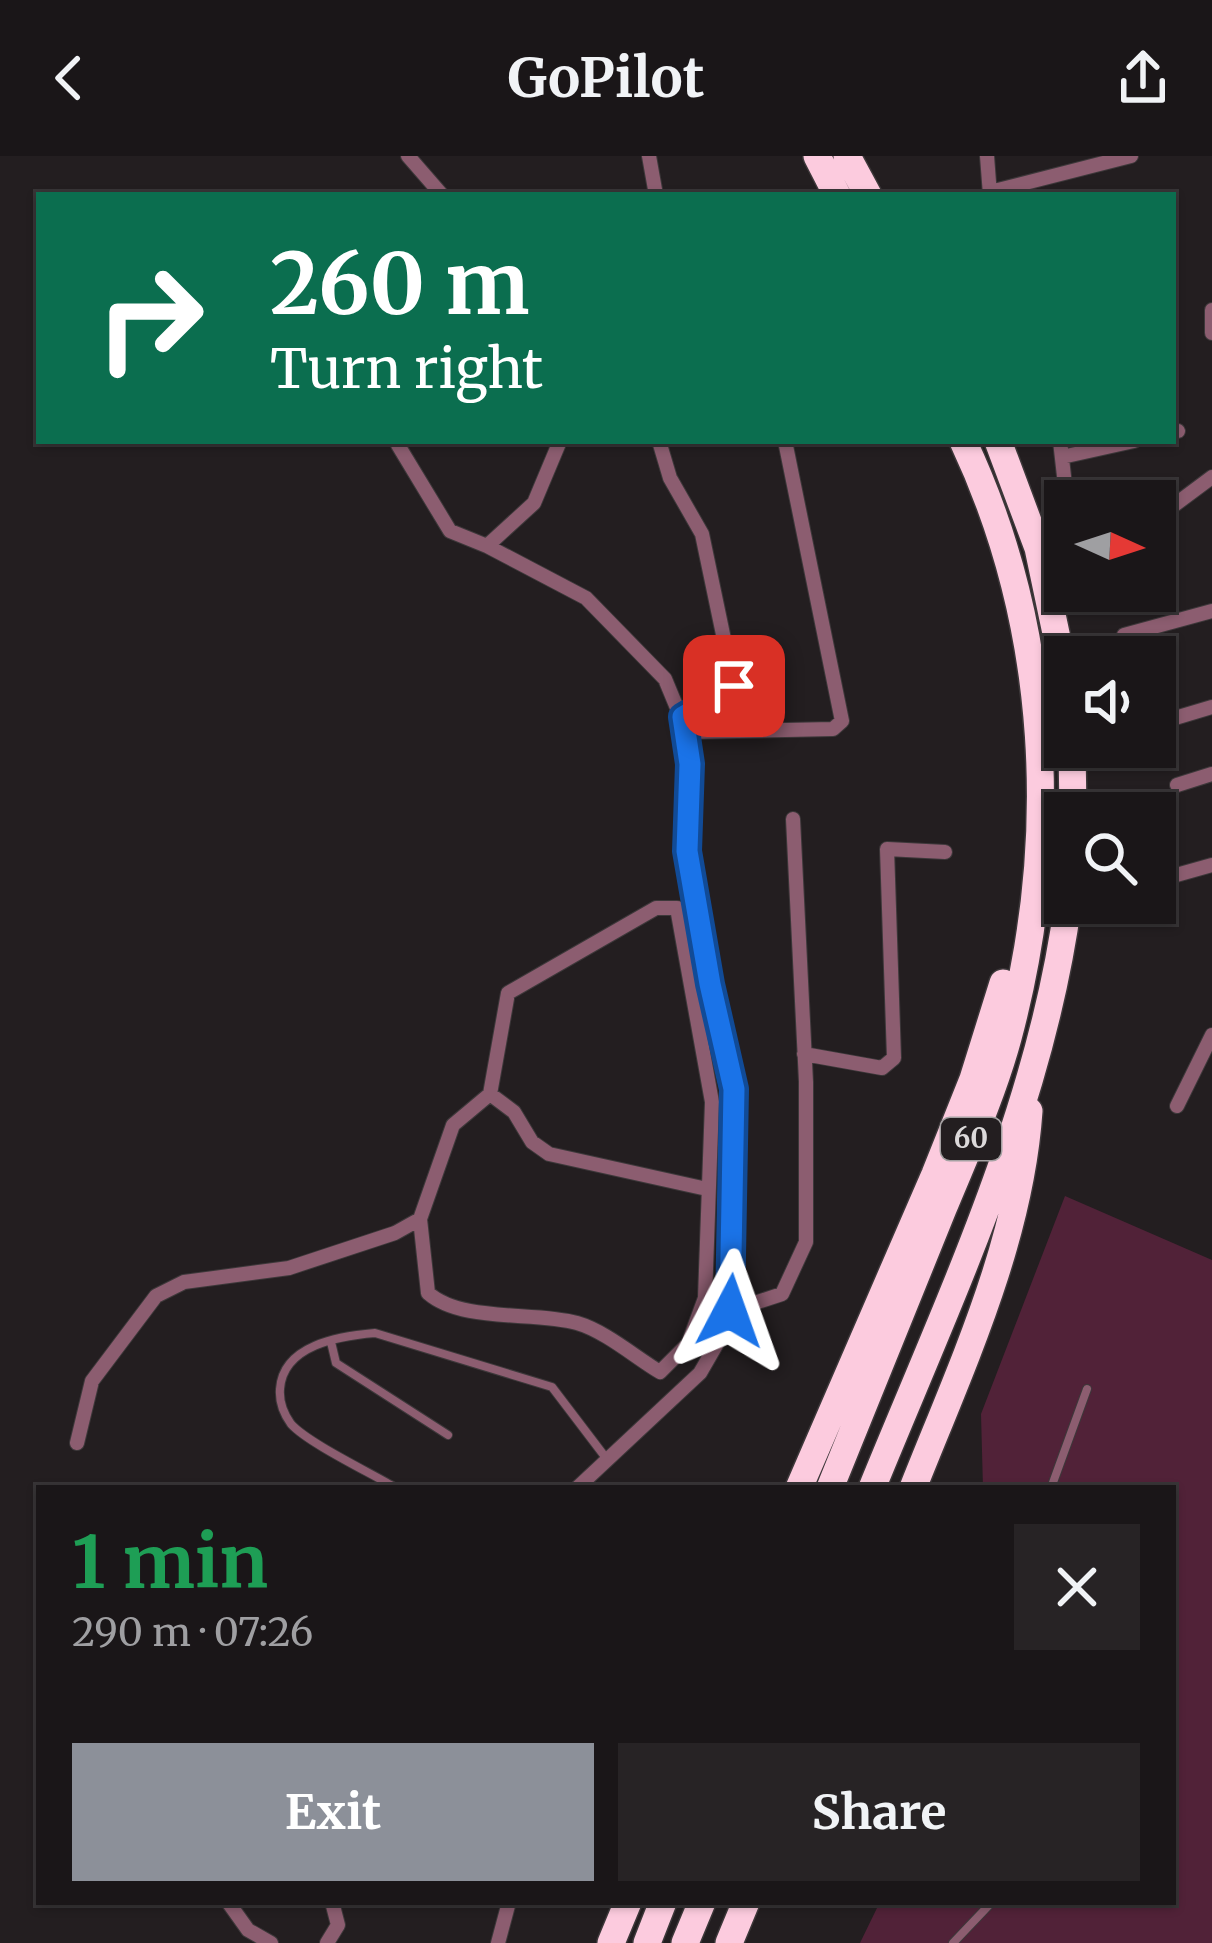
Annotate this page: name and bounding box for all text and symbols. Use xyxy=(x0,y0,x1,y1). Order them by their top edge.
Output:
text: GoPilot xyxy=(508,44,704,112)
icon: back xyxy=(36,45,102,111)
icon: share xyxy=(1110,45,1176,111)
text: 260 m xyxy=(270,231,529,337)
icon: right xyxy=(72,240,228,396)
text: Turn right xyxy=(270,335,543,403)
north arrow xyxy=(1044,480,1176,612)
map controls xyxy=(1044,480,1176,924)
pin xyxy=(683,635,785,737)
button: sound xyxy=(1044,636,1176,768)
icon: arrive xyxy=(701,653,767,719)
button: search xyxy=(1044,792,1176,924)
road number: 60 xyxy=(941,1118,1001,1160)
position arrow xyxy=(667,1248,793,1374)
text: 1 min xyxy=(72,1517,268,1608)
button: close xyxy=(1014,1524,1140,1650)
text: 290 m · 07:26 xyxy=(72,1608,313,1657)
button: Exit xyxy=(72,1743,594,1881)
button: Share xyxy=(618,1743,1140,1881)

